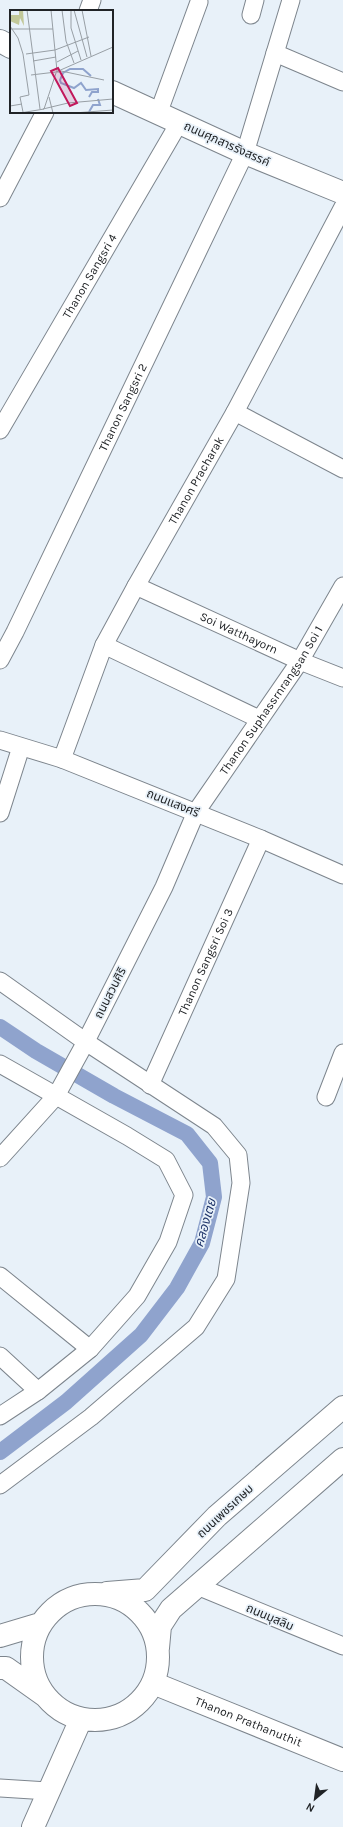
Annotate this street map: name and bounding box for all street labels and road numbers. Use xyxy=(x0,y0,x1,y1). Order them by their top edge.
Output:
street label: ถนนศุภสารรังสรรค์ xyxy=(182,119,272,169)
street label: Thanon Sangsri 4 xyxy=(60,231,120,321)
street label: Thanon Sangsri 2 xyxy=(96,361,150,454)
street label: Thanon Pracharak xyxy=(165,434,227,527)
street label: Soi Watthayorn xyxy=(198,609,280,657)
street label: Thanon Suphassrnrangsan Soi 1 xyxy=(217,624,326,777)
street label: ถนนเเสงศรี xyxy=(145,786,202,820)
street label: Thanon Sangsri Soi 3 xyxy=(175,906,236,1018)
street label: ถนนสวนศิริ xyxy=(91,965,129,1021)
street label: ถนนเพชรเกษม xyxy=(194,1481,256,1541)
street label: ถนนมุสลิม xyxy=(244,1601,296,1633)
street label: Thanon Prathanuthit xyxy=(193,1694,304,1750)

